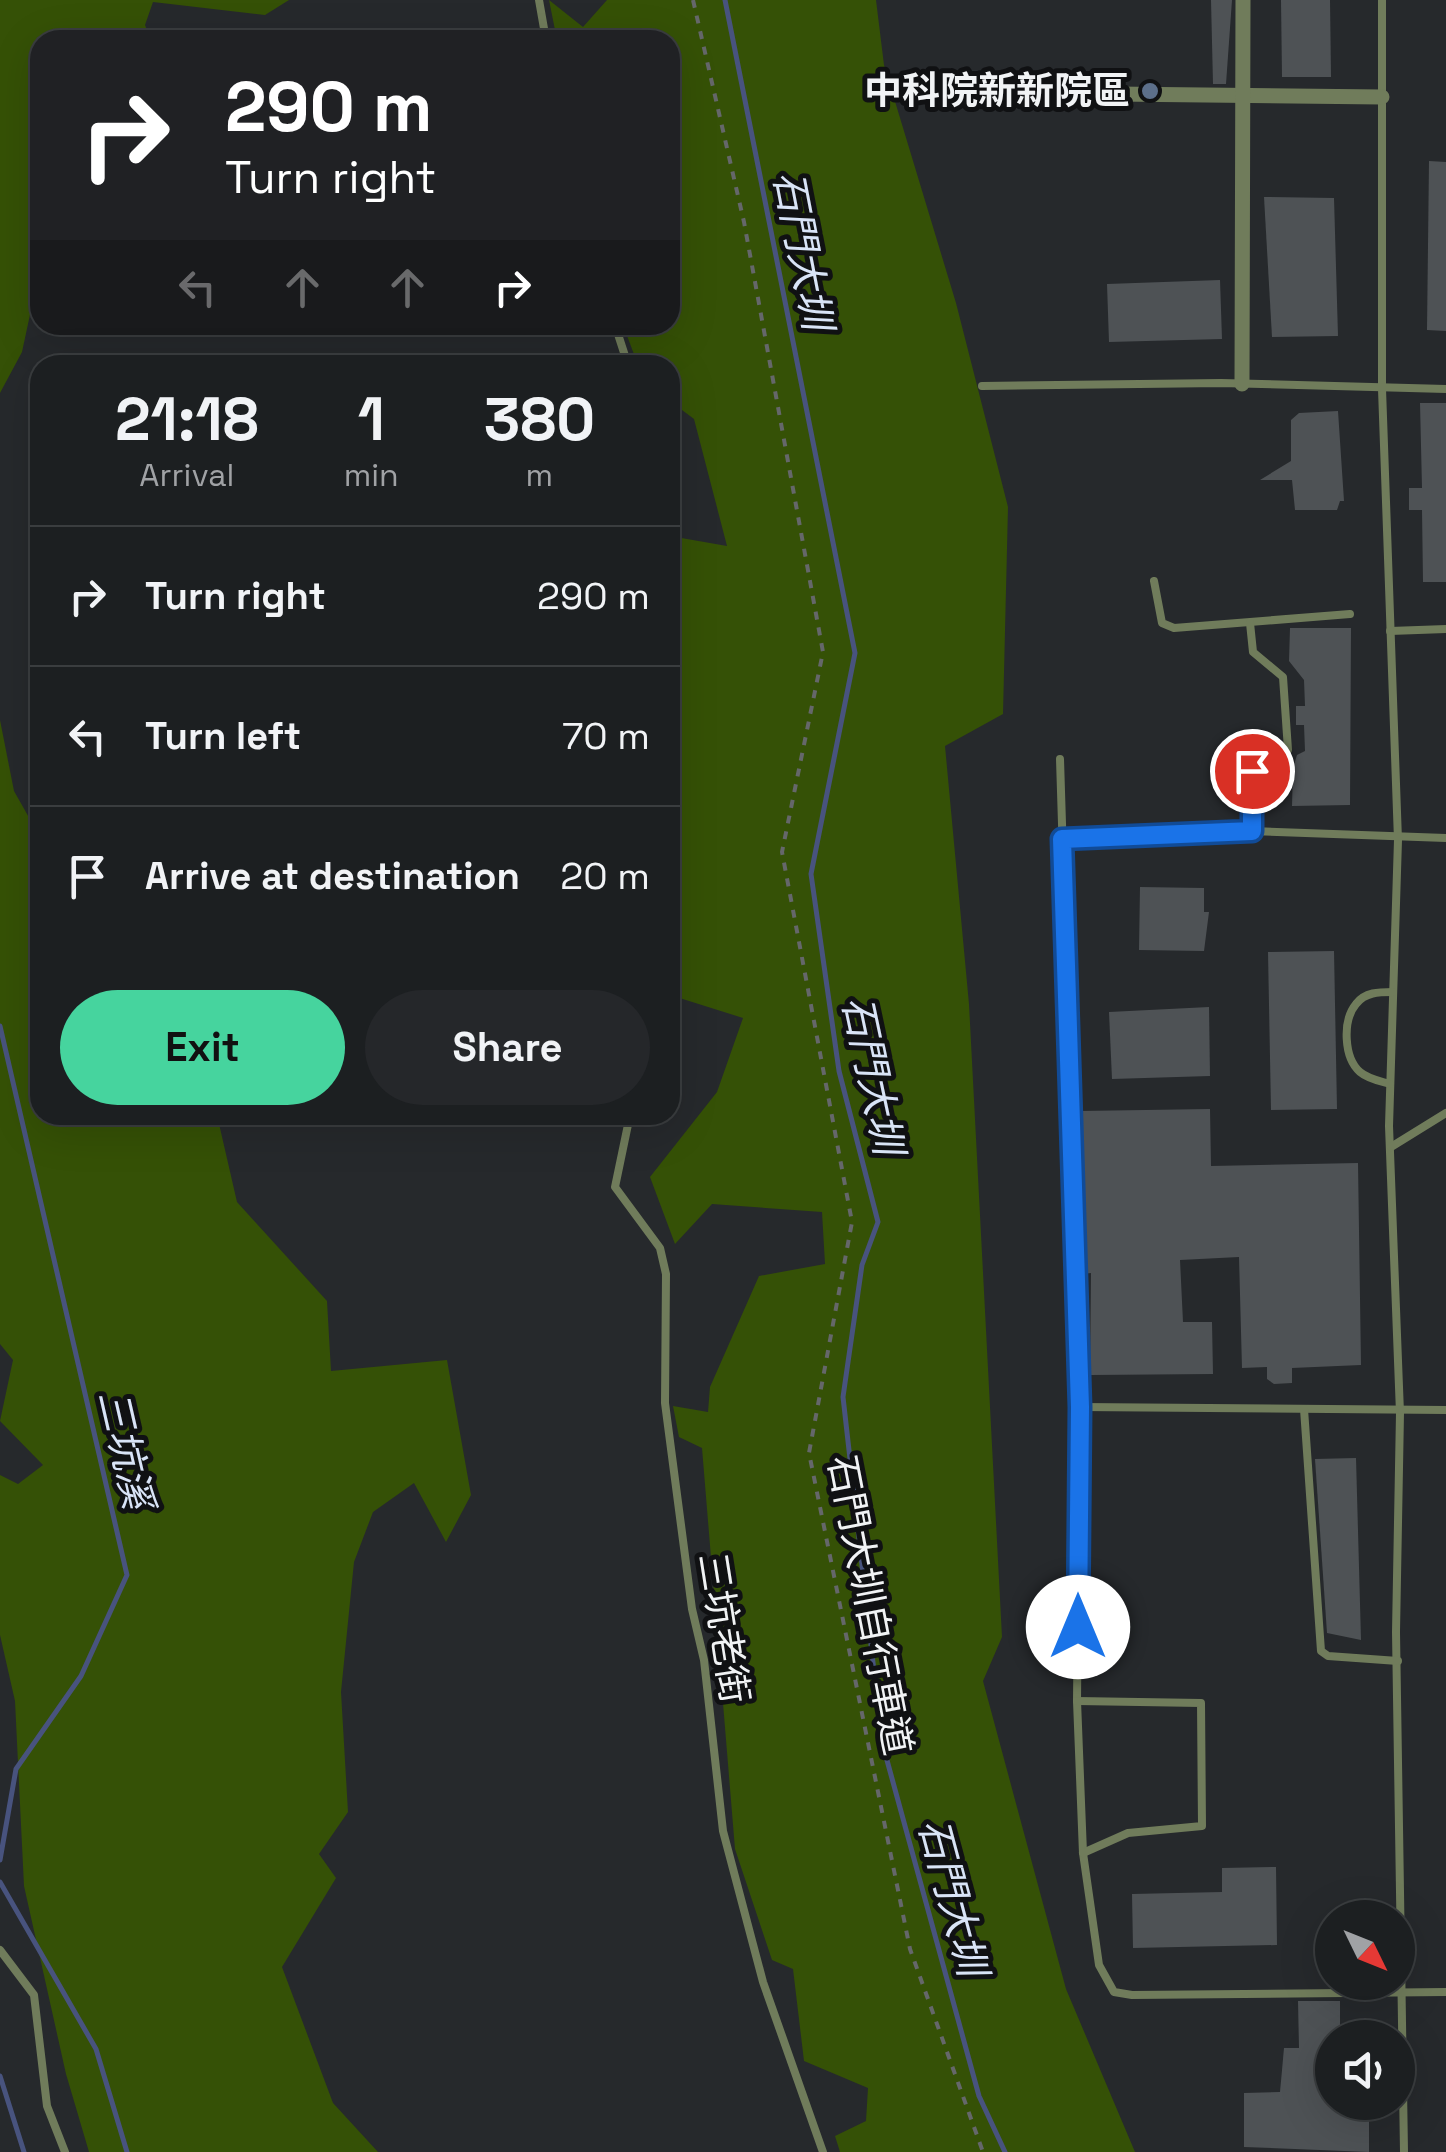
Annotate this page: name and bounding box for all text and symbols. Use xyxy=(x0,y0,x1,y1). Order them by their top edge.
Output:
text: 290 m xyxy=(225,62,432,151)
place label: 中科院新新院區 xyxy=(864,67,1130,115)
icon: right xyxy=(60,70,190,200)
marker: 中科院新新院區 xyxy=(1139,80,1161,102)
text: Turn right xyxy=(225,149,436,206)
water label: 石門大圳 xyxy=(762,167,844,338)
icon: left xyxy=(170,260,225,315)
icon: ahead xyxy=(275,260,330,315)
icon: ahead xyxy=(380,260,435,315)
icon: right xyxy=(485,260,540,315)
text: 21:18 xyxy=(115,381,259,458)
text: 1 xyxy=(358,381,385,458)
text: 380 xyxy=(484,381,595,458)
text: Arrival xyxy=(139,455,234,495)
text: min xyxy=(344,455,399,495)
text: m xyxy=(526,455,553,495)
icon: right xyxy=(60,569,115,624)
text: Turn right xyxy=(145,572,326,620)
text: 290 m xyxy=(537,572,650,620)
icon: left xyxy=(60,709,115,764)
text: Turn left xyxy=(145,712,301,760)
text: 70 m xyxy=(562,712,650,760)
pin xyxy=(1210,729,1295,814)
icon: arrive xyxy=(1225,744,1280,799)
icon: arrive xyxy=(60,849,115,904)
text: Arrive at destination xyxy=(145,852,520,900)
text: 20 m xyxy=(560,852,650,900)
button: Exit xyxy=(60,990,345,1105)
button: Share xyxy=(365,990,650,1105)
water label: 石門大圳 xyxy=(831,992,915,1164)
water label: 三坑溪 xyxy=(87,1385,165,1518)
street label: 石門大圳自行車道 xyxy=(817,1451,923,1759)
street label: 三坑老街 xyxy=(688,1549,760,1707)
position arrow xyxy=(1026,1575,1130,1679)
water label: 石門大圳 xyxy=(907,1813,999,1986)
north arrow xyxy=(1315,1900,1415,2000)
map controls xyxy=(1315,1900,1415,2120)
button: sound xyxy=(1315,2020,1415,2120)

